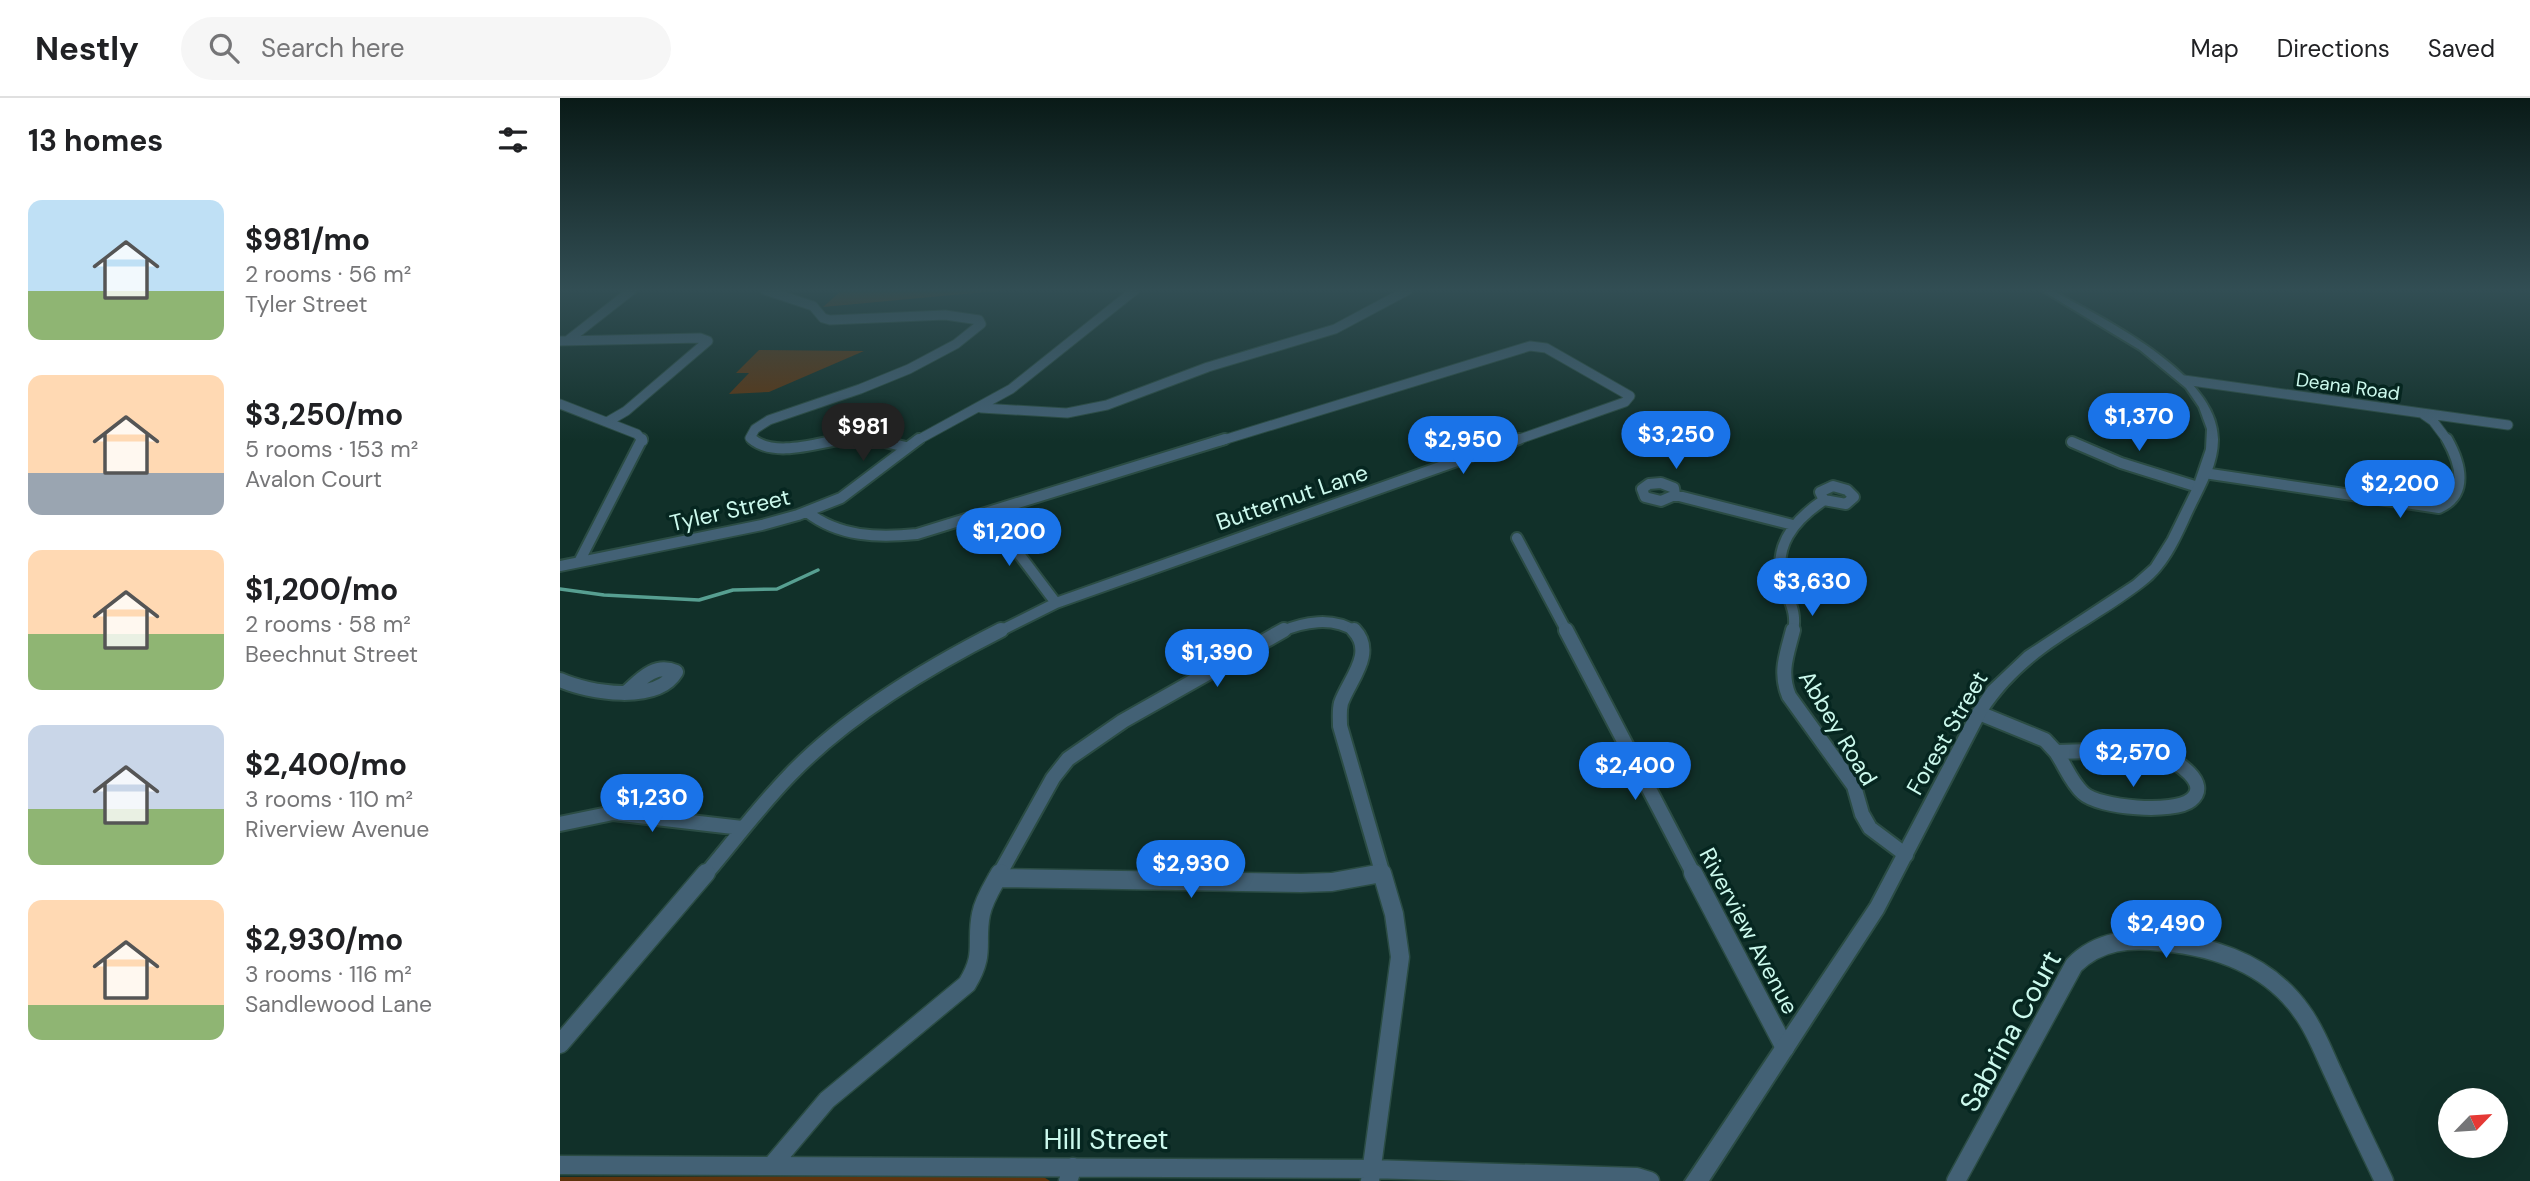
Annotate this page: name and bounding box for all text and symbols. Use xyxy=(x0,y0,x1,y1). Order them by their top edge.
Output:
search box xyxy=(181,17,671,80)
text: Nestly xyxy=(35,27,139,70)
icon: search xyxy=(205,29,243,67)
text: Search here xyxy=(261,31,405,65)
text: Map xyxy=(2191,33,2239,64)
text: Directions xyxy=(2277,33,2390,64)
text: Saved xyxy=(2428,33,2495,64)
text: 13 homes xyxy=(28,121,163,160)
icon: filters xyxy=(494,121,532,159)
text: $981/mo xyxy=(245,220,370,259)
icon: home xyxy=(84,228,168,312)
text: 2 rooms · 56 m² xyxy=(245,259,411,289)
text: Tyler Street xyxy=(245,289,368,319)
street label: Deana Road xyxy=(2294,367,2402,406)
pin: $1,370 xyxy=(2082,394,2196,453)
text: $3,250/mo xyxy=(245,395,403,434)
text: $1,370 xyxy=(2104,401,2174,431)
icon: home xyxy=(84,403,168,487)
pin: $981 xyxy=(822,404,904,463)
text: $981 xyxy=(838,411,888,441)
pin: $3,250 xyxy=(1619,412,1733,471)
pin: $2,950 xyxy=(1406,416,1520,476)
text: $3,250 xyxy=(1637,419,1715,449)
text: $2,950 xyxy=(1424,424,1502,454)
text: 5 rooms · 153 m² xyxy=(245,434,418,464)
street label: Butternut Lane xyxy=(1212,457,1372,537)
pin: $2,200 xyxy=(2343,460,2457,520)
text: Avalon Court xyxy=(245,464,382,494)
text: $2,200 xyxy=(2361,468,2439,498)
street label: Tyler Street xyxy=(667,482,793,538)
pin: $1,200 xyxy=(952,508,1066,568)
text: $1,200 xyxy=(972,516,1046,546)
pin: $3,630 xyxy=(1755,559,1869,618)
text: $3,630 xyxy=(1773,566,1851,596)
text: $1,200/mo xyxy=(245,570,398,609)
icon: home xyxy=(84,578,168,662)
text: 2 rooms · 58 m² xyxy=(245,609,411,639)
pin: $1,390 xyxy=(1160,630,1274,689)
text: $1,390 xyxy=(1181,637,1253,667)
text: Beechnut Street xyxy=(245,639,418,669)
street label: Abbey Road xyxy=(1792,665,1884,791)
street label: Forest Street xyxy=(1900,666,1994,800)
pin: $2,570 xyxy=(2076,730,2190,789)
text: $2,570 xyxy=(2095,737,2171,767)
pin: $2,400 xyxy=(1578,742,1692,802)
text: $2,400/mo xyxy=(245,745,407,784)
text: $2,400 xyxy=(1595,750,1675,780)
icon: home xyxy=(84,753,168,837)
pin: $1,230 xyxy=(595,774,709,834)
text: $1,230 xyxy=(616,782,688,812)
text: 3 rooms · 110 m² xyxy=(245,784,413,814)
text: Riverview Avenue xyxy=(245,814,429,844)
pin: $2,930 xyxy=(1134,840,1248,900)
street label: Riverview Avenue xyxy=(1692,843,1806,1019)
text: $2,930 xyxy=(1152,848,1230,878)
pin: $2,490 xyxy=(2109,900,2223,960)
text: $2,490 xyxy=(2127,908,2205,938)
text: $2,930/mo xyxy=(245,920,403,959)
icon: home xyxy=(84,928,168,1012)
street label: Sabrina Court xyxy=(1951,944,2070,1118)
text: 3 rooms · 116 m² xyxy=(245,959,412,989)
text: Sandlewood Lane xyxy=(245,989,432,1019)
north arrow xyxy=(2438,1088,2508,1158)
map controls xyxy=(2438,1088,2508,1158)
street label: Hill Street xyxy=(1043,1121,1169,1158)

